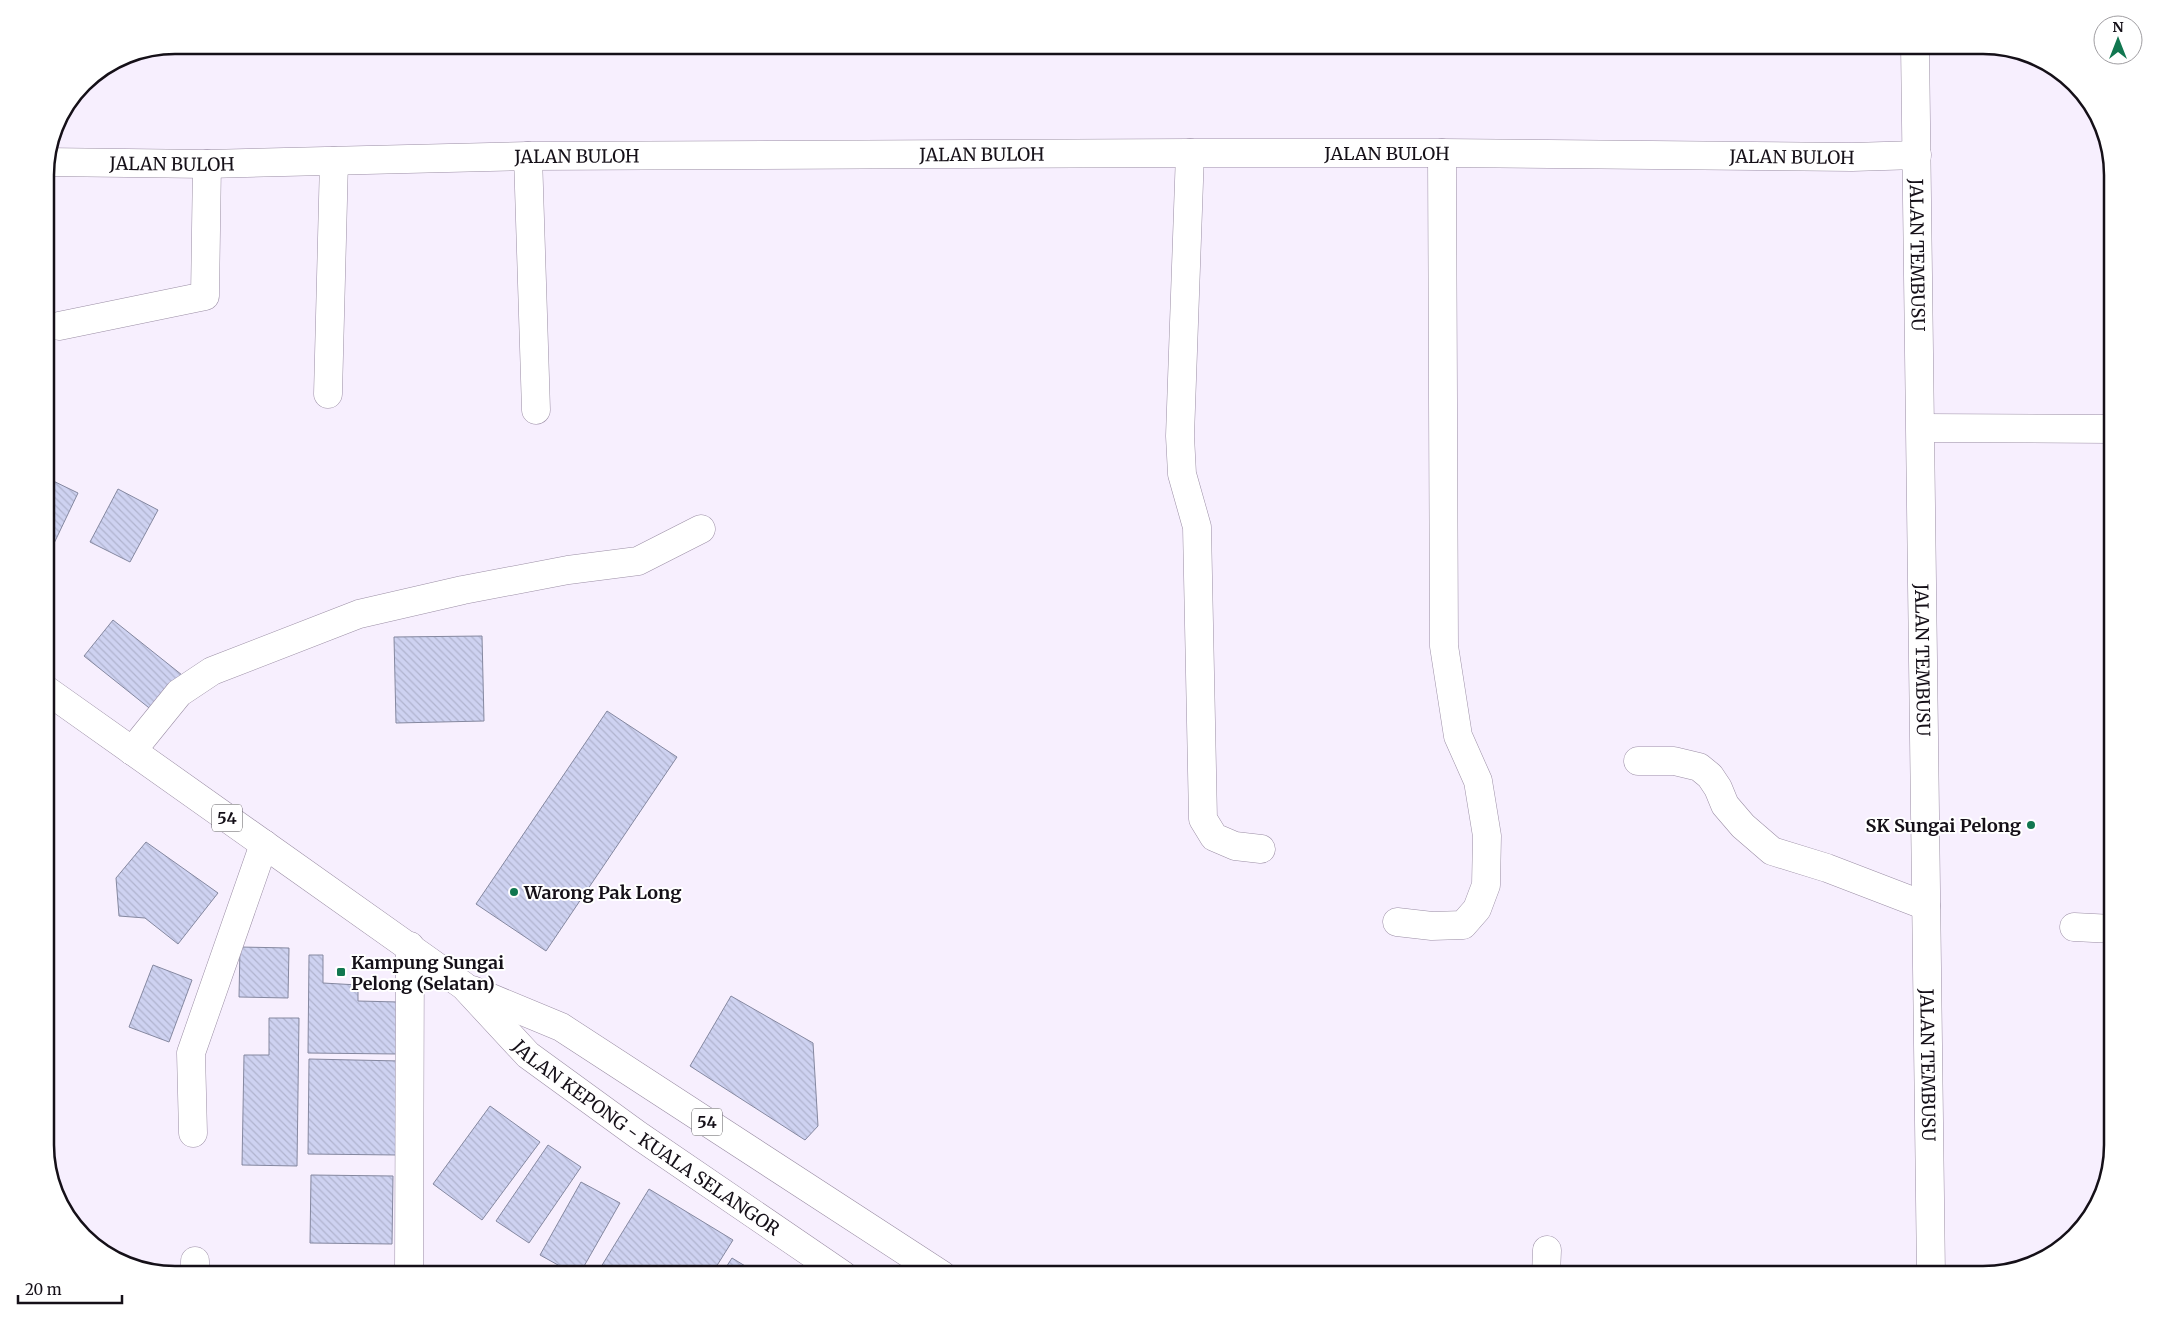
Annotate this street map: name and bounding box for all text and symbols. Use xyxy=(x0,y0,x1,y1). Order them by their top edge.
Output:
north arrow xyxy=(2093,15,2143,65)
text: N xyxy=(2112,18,2124,36)
street label: JALAN BULOH xyxy=(1323,141,1450,165)
street label: JALAN BULOH xyxy=(918,142,1045,166)
street label: JALAN BULOH xyxy=(513,144,640,168)
street label: JALAN BULOH xyxy=(1728,144,1855,169)
street label: JALAN BULOH xyxy=(108,151,235,176)
street label: JALAN TEMBUSU xyxy=(1905,178,1930,332)
street label: JALAN TEMBUSU xyxy=(1910,583,1935,737)
road number: 54 xyxy=(212,804,242,831)
place label: SK Sungai Pelong xyxy=(1866,814,2021,837)
marker: SK Sungai Pelong xyxy=(2025,819,2037,831)
place label: Warong Pak Long xyxy=(523,881,681,904)
marker: Warong Pak Long xyxy=(508,886,520,898)
place label: Kampung Sungai Pelong (Selatan) xyxy=(351,951,504,995)
marker: Kampung Sungai Pelong (Selatan) xyxy=(335,966,347,978)
street label: JALAN TEMBUSU xyxy=(1916,987,1941,1142)
street label: JALAN KEPONG - KUALA SELANGOR xyxy=(507,1034,785,1240)
road number: 54 xyxy=(692,1108,722,1136)
scale bar xyxy=(18,1272,121,1304)
text: 20 m xyxy=(25,1280,62,1299)

